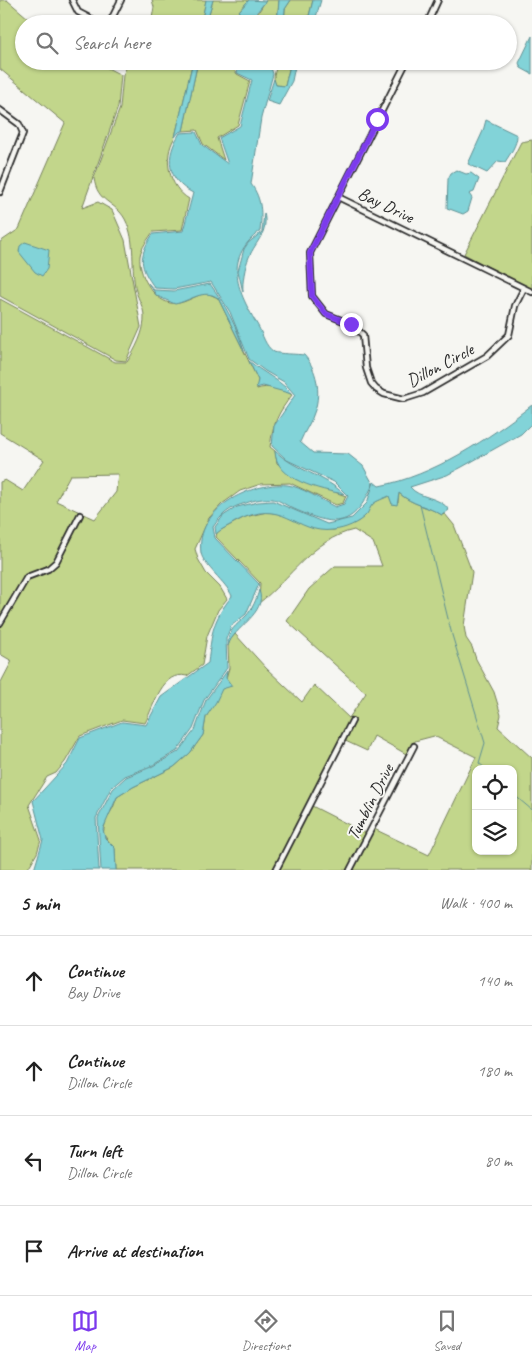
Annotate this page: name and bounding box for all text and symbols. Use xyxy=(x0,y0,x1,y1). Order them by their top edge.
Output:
search box xyxy=(15,15,517,70)
icon: search xyxy=(33,29,61,57)
text: Search here xyxy=(73,31,150,55)
route start xyxy=(366,108,389,131)
street label: Bay Drive xyxy=(354,182,419,228)
route end xyxy=(340,313,363,336)
street label: Dillon Circle xyxy=(403,338,478,392)
street label: Tumblin Drive xyxy=(342,759,399,844)
map controls xyxy=(472,765,517,855)
button: locate xyxy=(472,765,517,810)
button: layers xyxy=(472,810,517,855)
text: 5 min xyxy=(20,890,60,916)
text: Walk · 400 m xyxy=(440,893,512,913)
text: Continue xyxy=(67,959,124,983)
icon: ahead xyxy=(20,967,48,995)
text: 140 m xyxy=(478,971,512,991)
text: Bay Drive xyxy=(67,983,120,1003)
text: Continue xyxy=(67,1049,124,1073)
icon: ahead xyxy=(20,1057,48,1085)
text: 180 m xyxy=(478,1061,512,1081)
text: Dillon Circle xyxy=(67,1073,131,1093)
text: Turn left xyxy=(67,1139,122,1163)
icon: left xyxy=(20,1147,48,1175)
text: 80 m xyxy=(485,1151,512,1171)
text: Dillon Circle xyxy=(67,1163,131,1183)
icon: arrive xyxy=(20,1237,48,1265)
text: Arrive at destination xyxy=(67,1239,203,1263)
tab: Map xyxy=(71,1307,99,1354)
tab: Directions xyxy=(242,1307,290,1354)
tab: Saved xyxy=(433,1307,461,1354)

